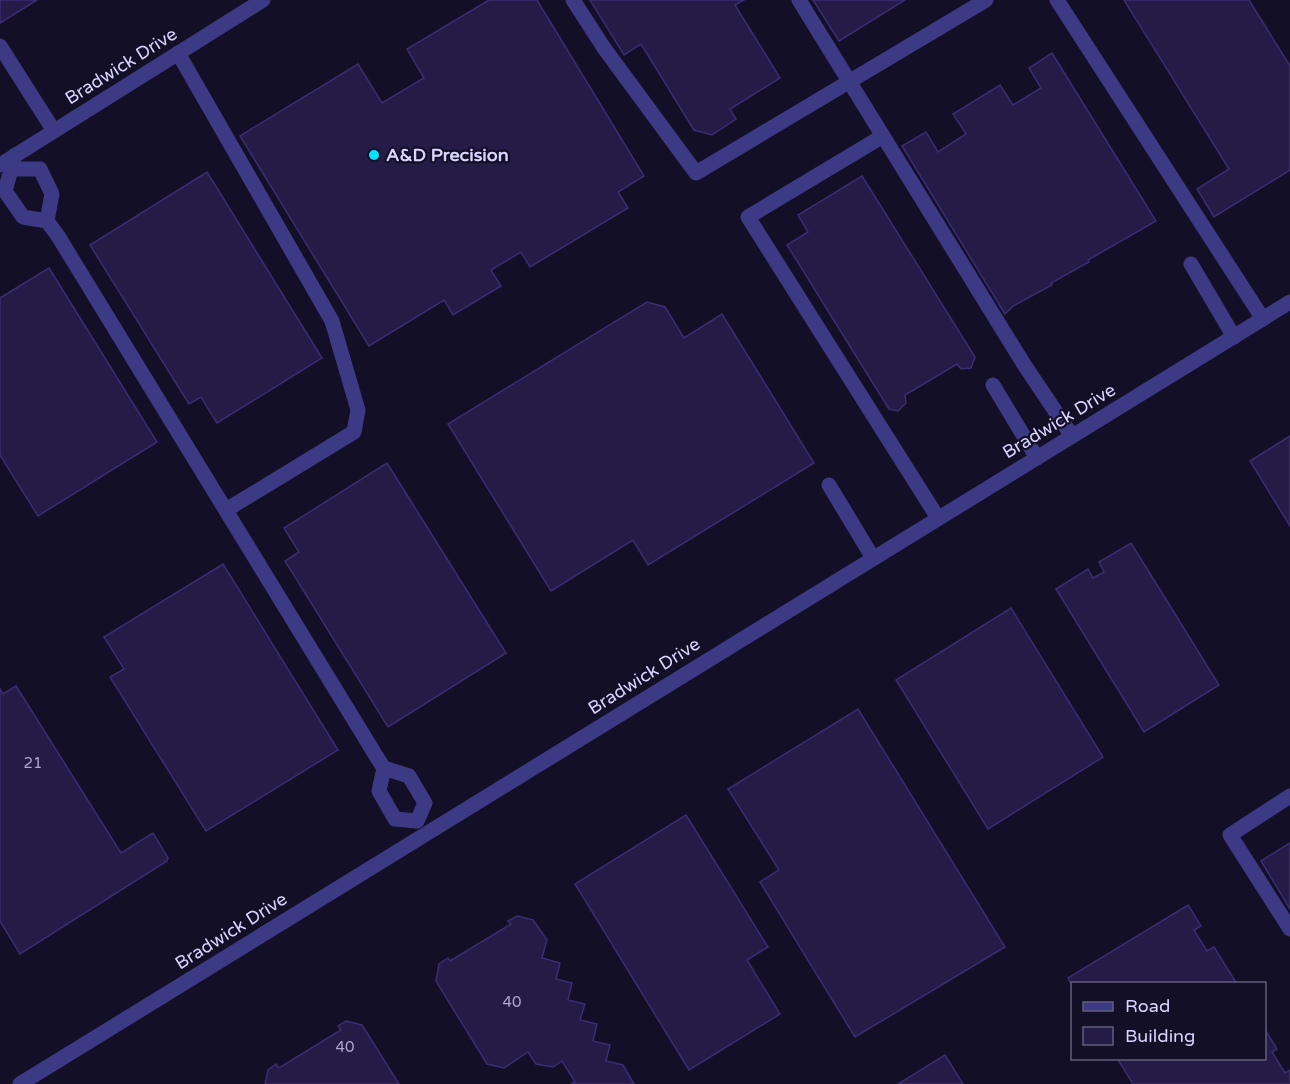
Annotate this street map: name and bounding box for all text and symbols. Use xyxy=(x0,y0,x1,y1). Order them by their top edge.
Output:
street label: Bradwick Drive xyxy=(61,23,181,109)
place label: A&D Precision xyxy=(386,144,509,166)
marker: A&D Precision xyxy=(367,148,381,162)
street label: Bradwick Drive xyxy=(999,379,1119,463)
street label: Bradwick Drive xyxy=(584,633,704,719)
house number: 21 xyxy=(24,754,42,772)
street label: Bradwick Drive xyxy=(171,888,291,974)
legend xyxy=(1071,982,1266,1060)
house number: 40 xyxy=(503,993,521,1011)
text: Road xyxy=(1125,995,1170,1017)
text: Building xyxy=(1125,1025,1195,1047)
house number: 40 xyxy=(336,1038,354,1056)

